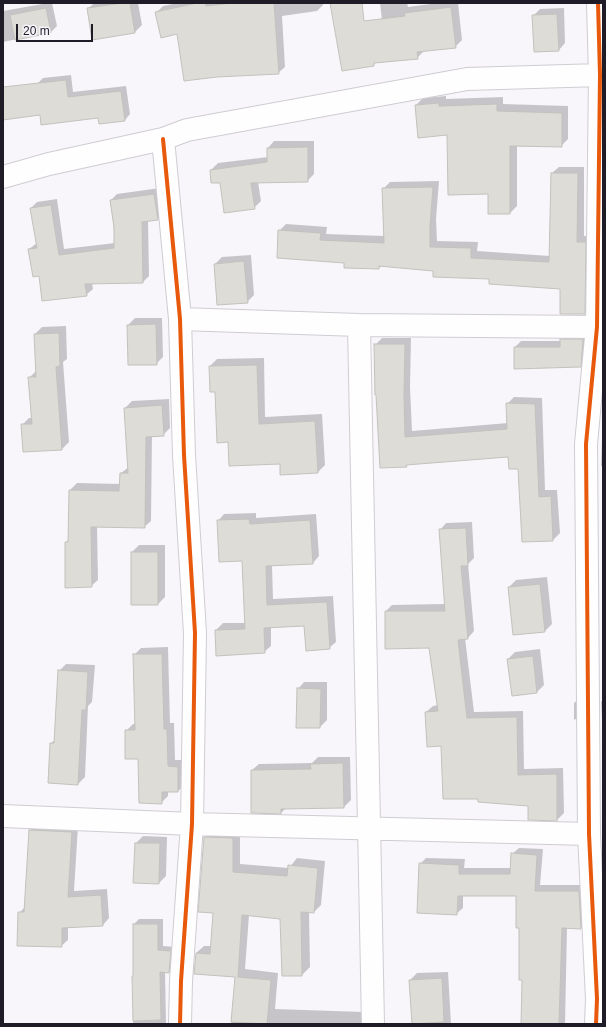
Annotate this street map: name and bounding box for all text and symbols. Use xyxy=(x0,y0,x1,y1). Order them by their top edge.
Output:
scale bar xyxy=(18,16,95,42)
text: 20 m xyxy=(23,24,50,38)

